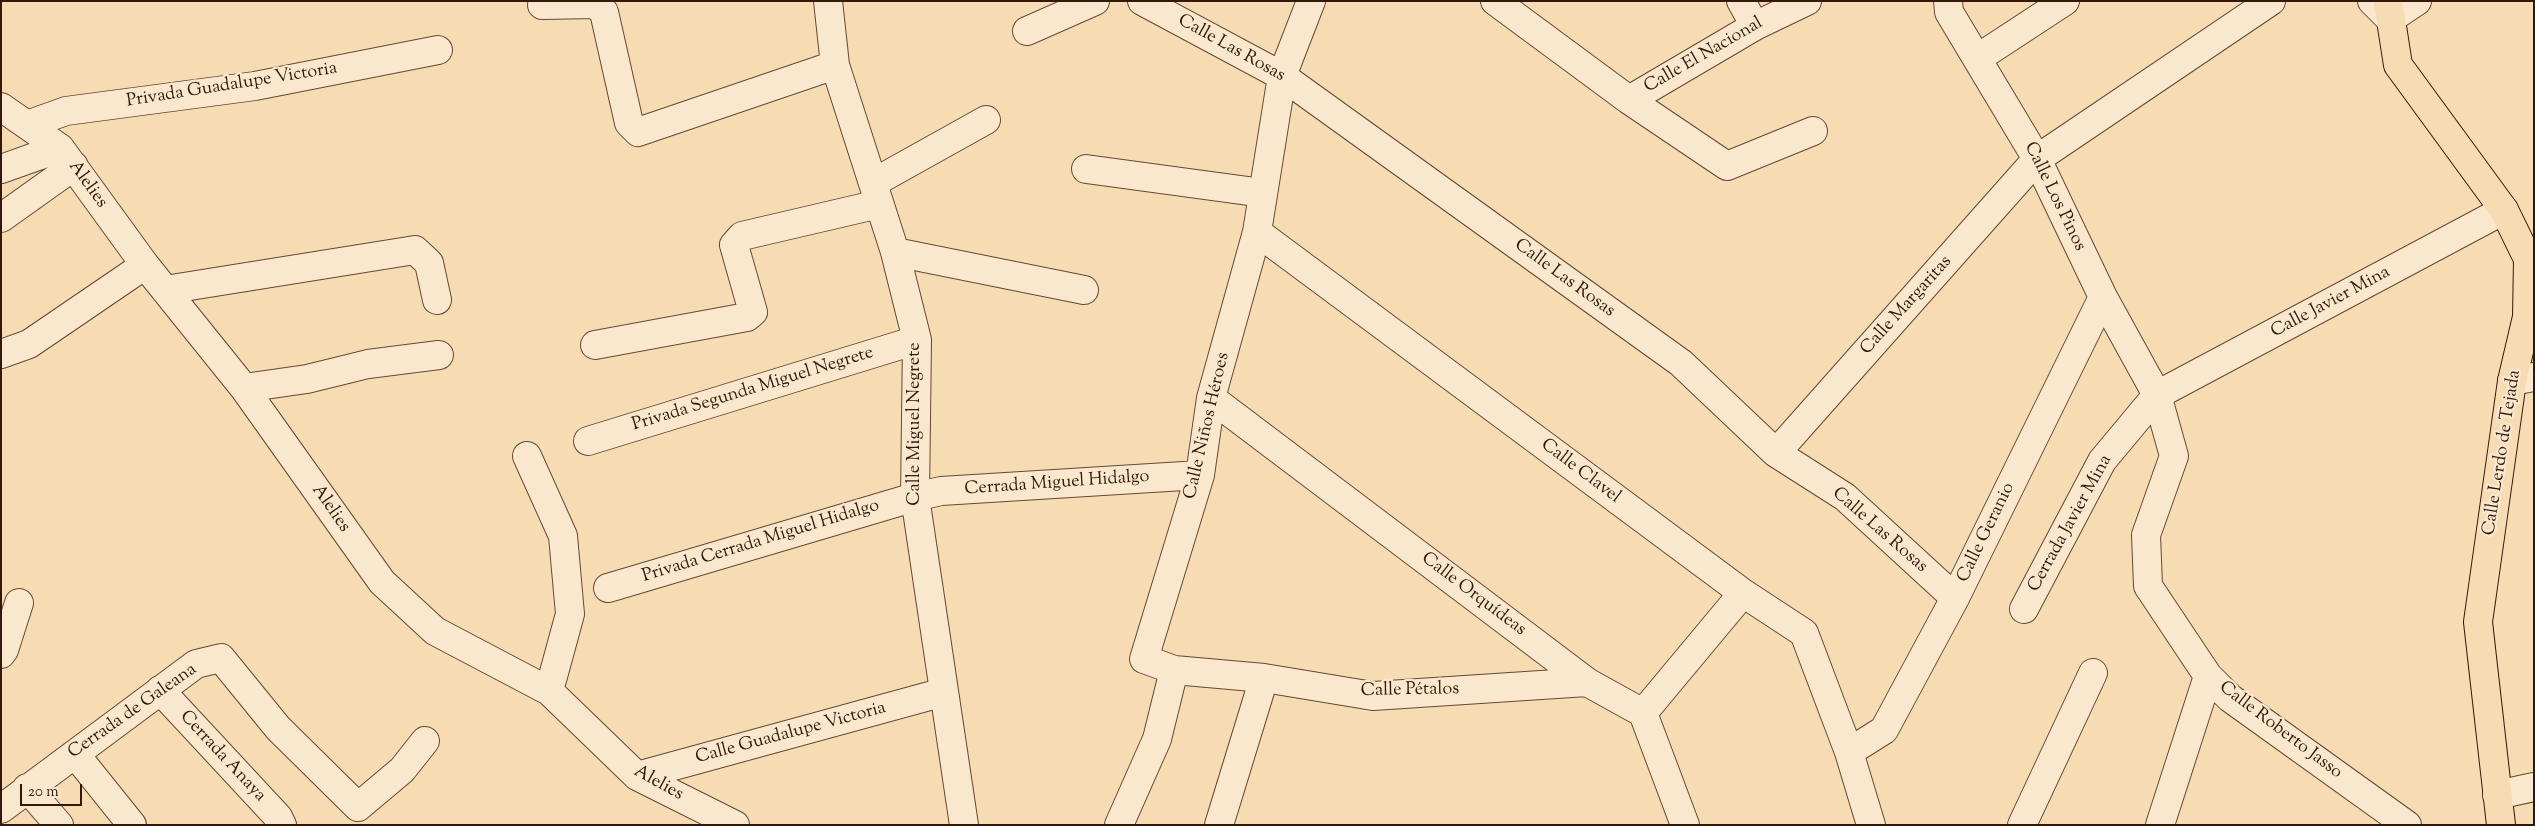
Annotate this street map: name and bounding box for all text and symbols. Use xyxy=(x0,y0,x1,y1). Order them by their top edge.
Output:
street label: Calle Las Rosas xyxy=(1174,11,1288,87)
street label: Calle El Nacional xyxy=(1641,13,1767,99)
street label: Privada Guadalupe Victoria xyxy=(125,59,339,113)
street label: Calle Los Pinos xyxy=(2018,139,2090,255)
street label: Alelies xyxy=(63,157,111,213)
street label: Calle Las Rosas xyxy=(1509,235,1619,323)
street label: Calle Margaritas xyxy=(1857,252,1957,360)
street label: Calle Javier Mina xyxy=(2268,263,2394,343)
street label: Calle Miguel Negrete xyxy=(905,342,927,506)
street label: Privada Segunda Miguel Negrete xyxy=(630,343,876,437)
street label: Calle Niños Héroes xyxy=(1181,351,1235,501)
street label: Calle Lerdo de Tejada xyxy=(2479,369,2527,537)
street label: Calle Clavel xyxy=(1536,435,1624,509)
street label: Cerrada Javier Mina xyxy=(2024,452,2118,596)
street label: Cerrada Miguel Hidalgo xyxy=(964,467,1150,501)
street label: Calle Geranio xyxy=(1954,480,2020,586)
street label: Alelies xyxy=(306,481,354,537)
street label: Calle Las Rosas xyxy=(1827,484,1931,578)
street label: Privada Cerrada Miguel Hidalgo xyxy=(640,496,882,588)
street label: Calle Orquídeas xyxy=(1416,549,1530,641)
street label: Cerrada de Galeana xyxy=(65,660,201,764)
street label: Calle Roberto Jasso xyxy=(2214,678,2346,784)
street label: Calle Pétalos xyxy=(1361,679,1459,703)
street label: Calle Guadalupe Victoria xyxy=(693,698,889,770)
street label: Cerrada Anaya xyxy=(174,707,270,807)
street label: Alelies xyxy=(629,762,687,806)
scale bar xyxy=(22,774,85,806)
text: 20 m xyxy=(28,782,59,803)

